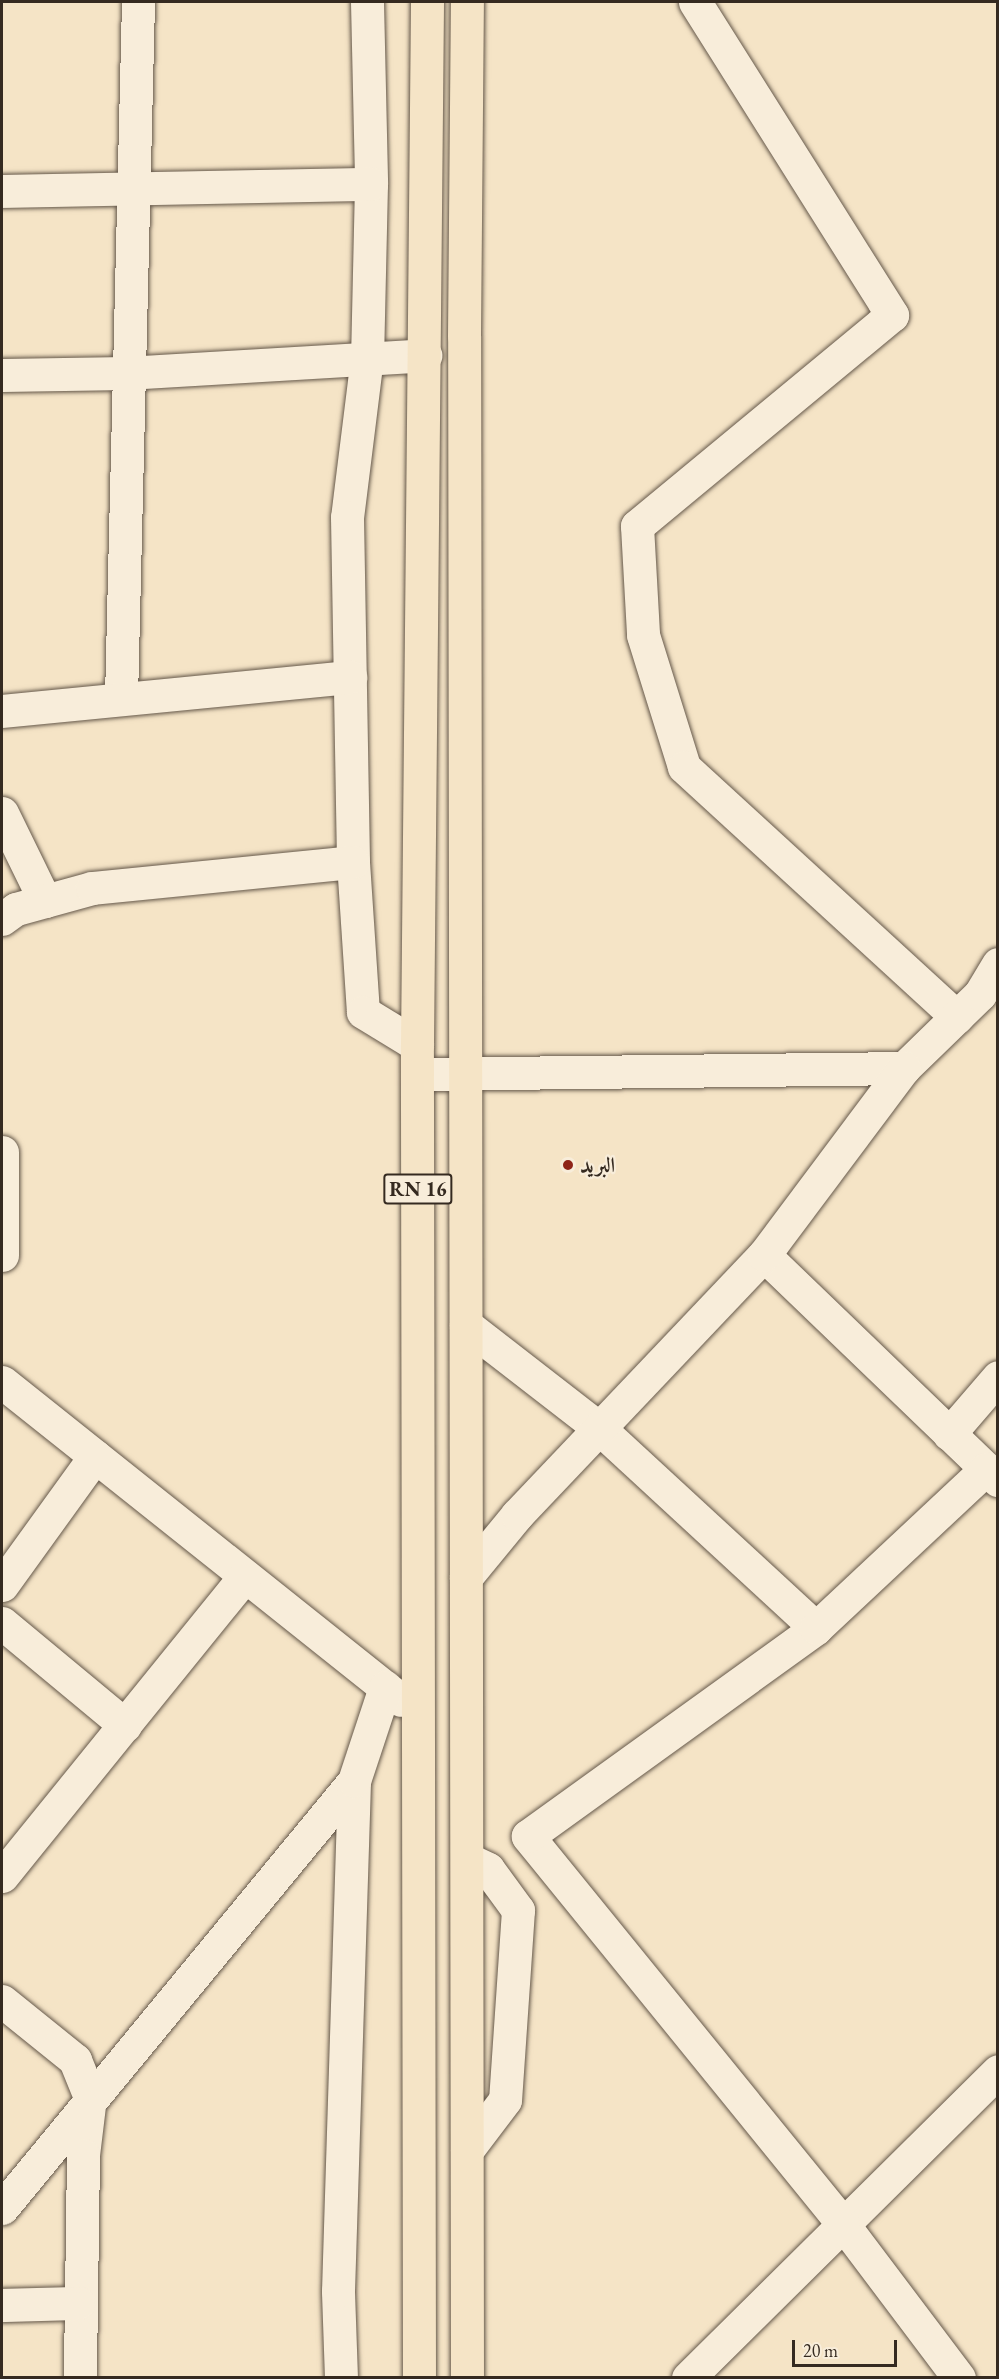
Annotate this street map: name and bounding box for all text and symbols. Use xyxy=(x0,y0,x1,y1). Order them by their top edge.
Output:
place label: البريد xyxy=(580,1152,615,1178)
marker: البريد xyxy=(561,1158,575,1172)
road number: RN 16 xyxy=(382,1172,454,1206)
scale bar xyxy=(795,2328,900,2366)
text: 20 m xyxy=(803,2339,838,2362)

